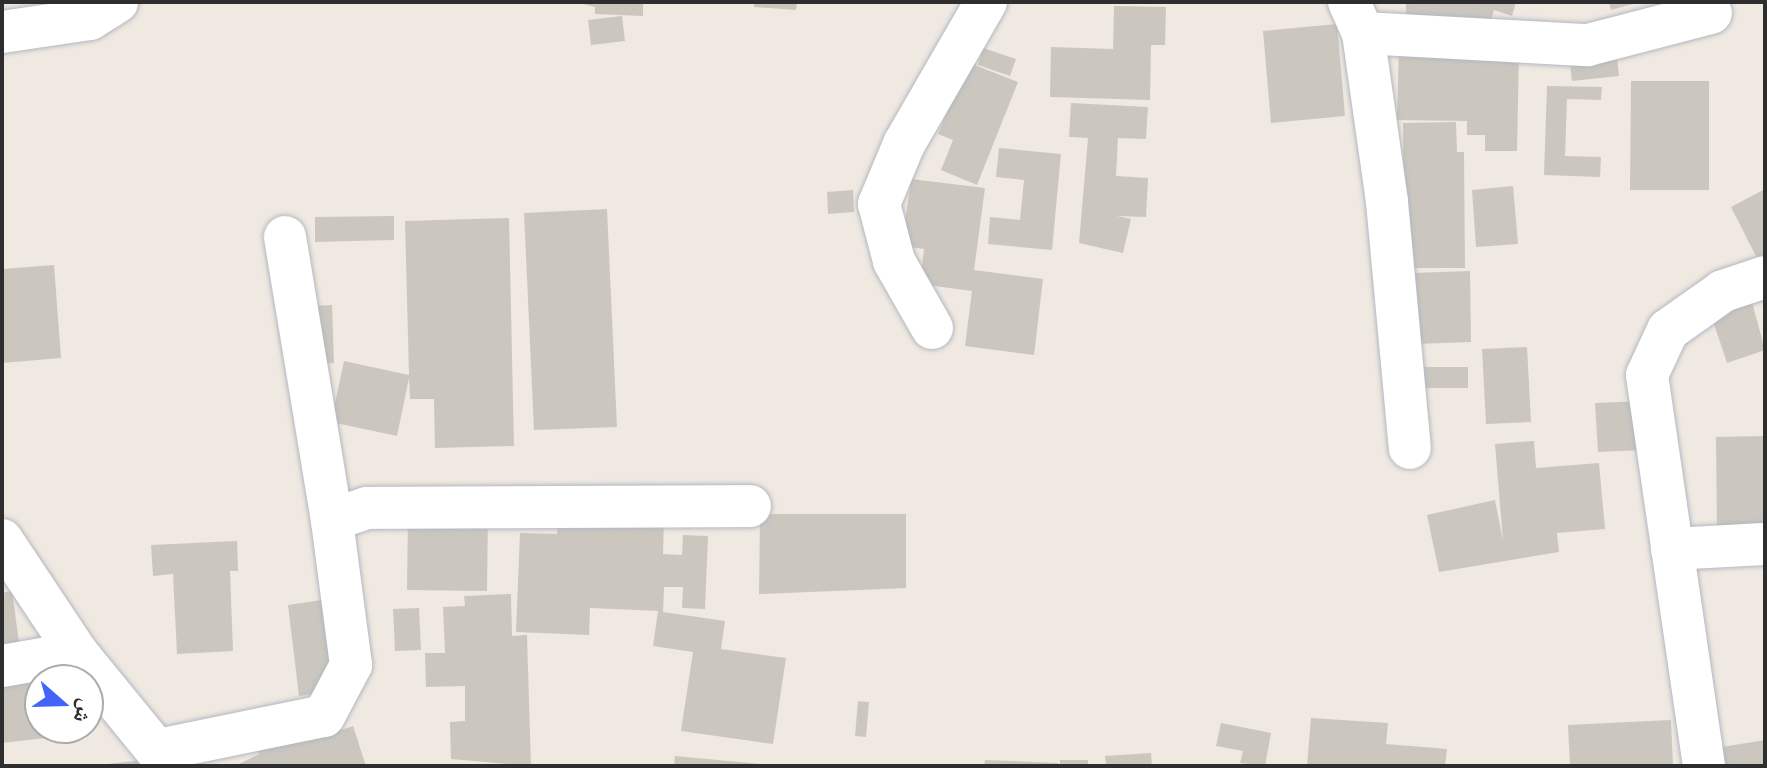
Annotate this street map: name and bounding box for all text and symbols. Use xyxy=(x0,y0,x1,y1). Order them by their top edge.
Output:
north arrow xyxy=(24,664,104,744)
text: ش xyxy=(69,696,101,727)

